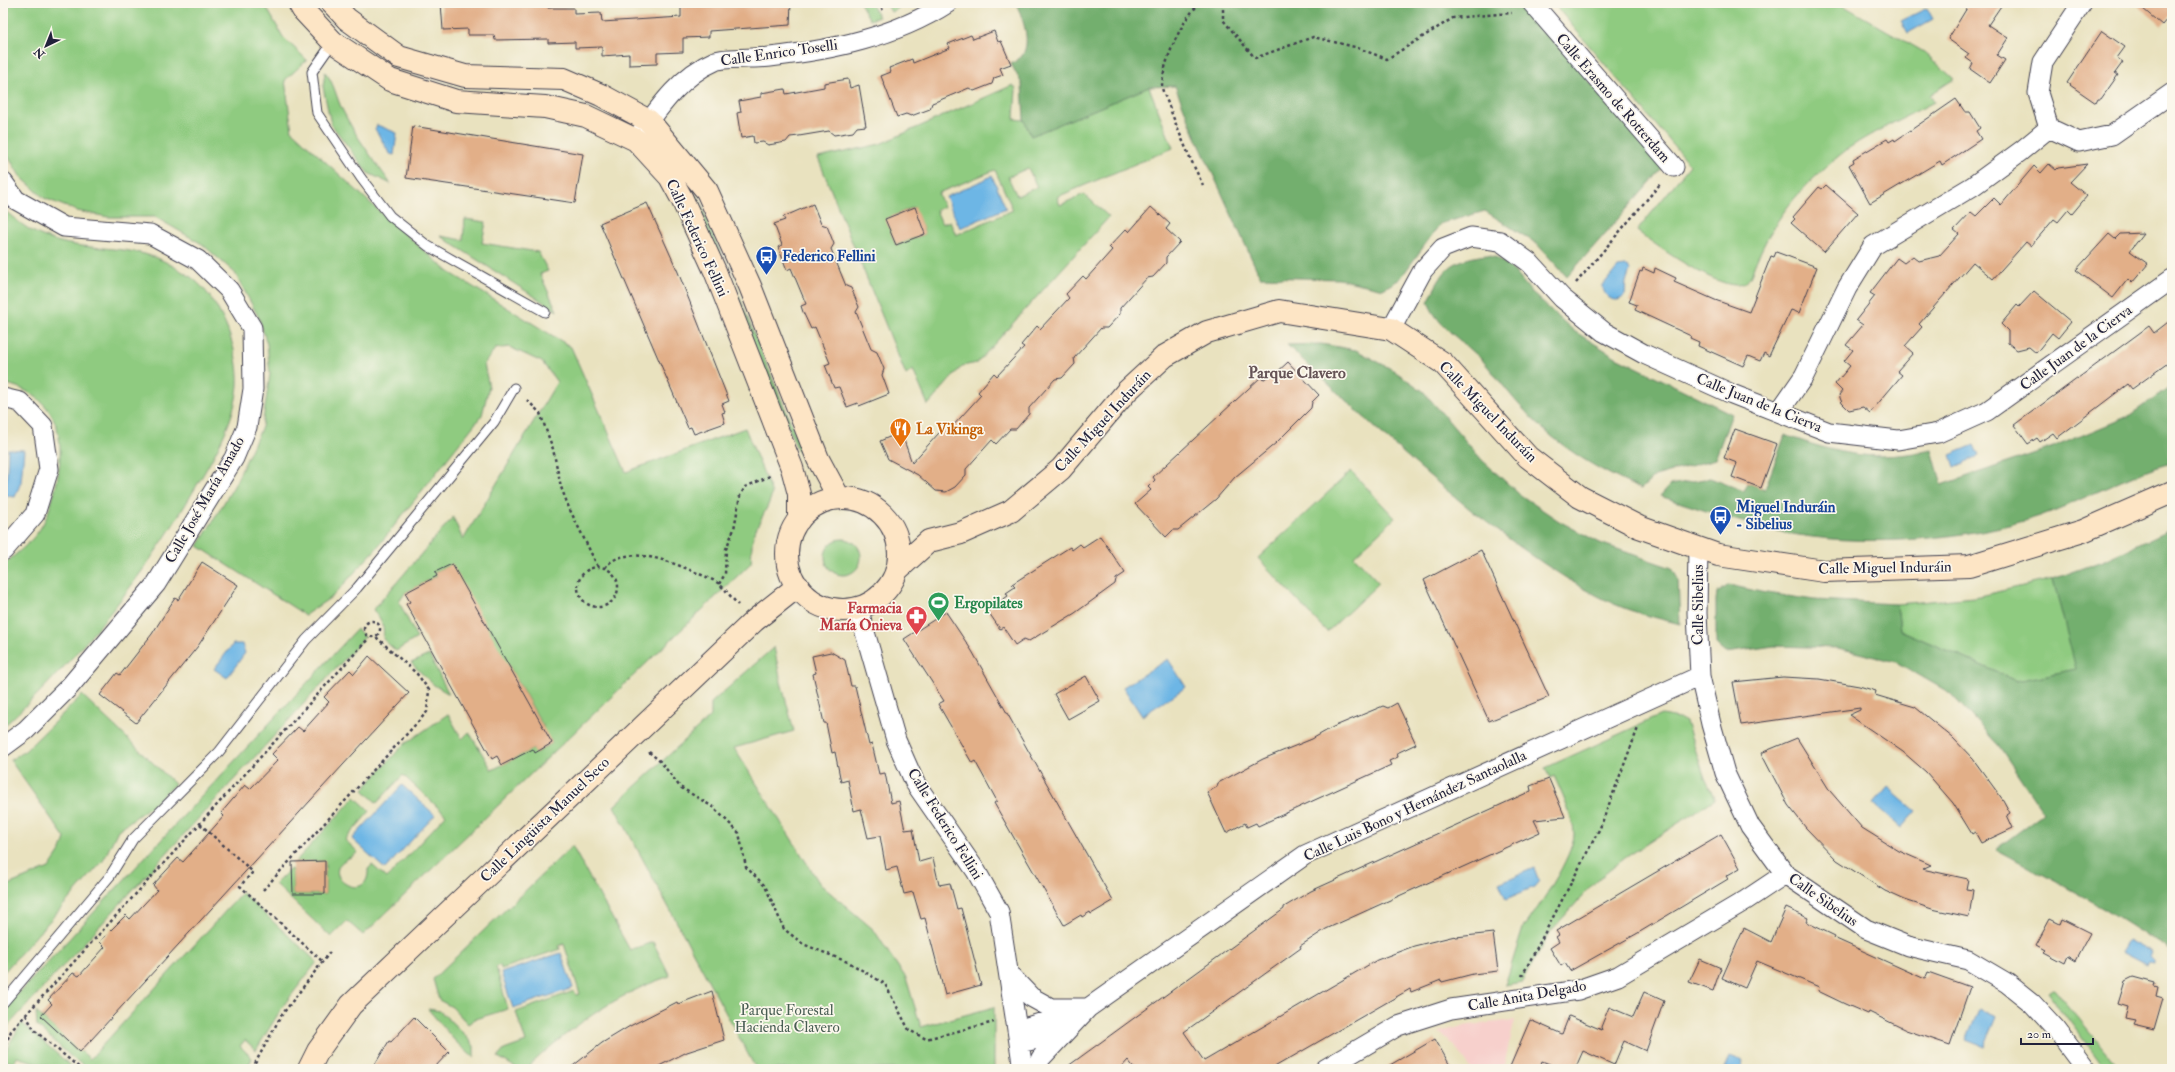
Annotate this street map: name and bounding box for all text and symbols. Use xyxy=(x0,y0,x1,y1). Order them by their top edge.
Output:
north arrow xyxy=(26,26,66,66)
street label: Calle Erasmo de Rotterdam xyxy=(1552,29,1675,167)
street label: Calle Enrico Toselli xyxy=(719,35,839,71)
text: N xyxy=(31,44,48,62)
street label: Calle Federico Fellini xyxy=(661,176,733,300)
bus stop icon: Federico Fellini xyxy=(754,243,780,276)
place label: Federico Fellini xyxy=(782,247,876,266)
street label: Calle Juan de la Cierva xyxy=(2016,300,2137,396)
street label: Calle Miguel Induráin xyxy=(1435,357,1541,467)
district label: Parque Clavero xyxy=(1248,363,1346,384)
street label: Calle Miguel Induráin xyxy=(1051,365,1156,476)
street label: Calle Juan de la Cierva xyxy=(1693,369,1825,438)
restaurant icon: La Vikinga xyxy=(888,416,914,449)
place label: La Vikinga xyxy=(916,420,984,440)
street label: Calle José María Amado xyxy=(161,433,250,567)
place label: Miguel Induráin - Sibelius xyxy=(1735,498,1836,534)
bus stop icon: Miguel Induráin - Sibelius xyxy=(1707,503,1733,536)
street label: Calle Miguel Induráin xyxy=(1818,557,1952,579)
street label: Calle Sibelius xyxy=(1689,565,1708,645)
sports icon: Ergopilates xyxy=(925,590,951,623)
place label: Ergopilates xyxy=(954,594,1023,614)
place label: Farmacia María Onieva xyxy=(819,599,903,635)
pharmacy icon: Farmacia María Onieva xyxy=(904,604,930,637)
street label: Calle Luis Bono y Hernández Santaolalla xyxy=(1301,746,1530,866)
street label: Calle Lingüista Manuel Seco xyxy=(476,753,614,887)
street label: Calle Federico Fellini xyxy=(903,765,987,883)
street label: Calle Sibelius xyxy=(1785,869,1861,931)
street label: Calle Anita Delgado xyxy=(1466,976,1588,1016)
park label: Parque Forestal Hacienda Clavero xyxy=(734,1001,840,1037)
scale bar xyxy=(2021,1020,2093,1046)
text: 20 m xyxy=(2027,1027,2052,1042)

